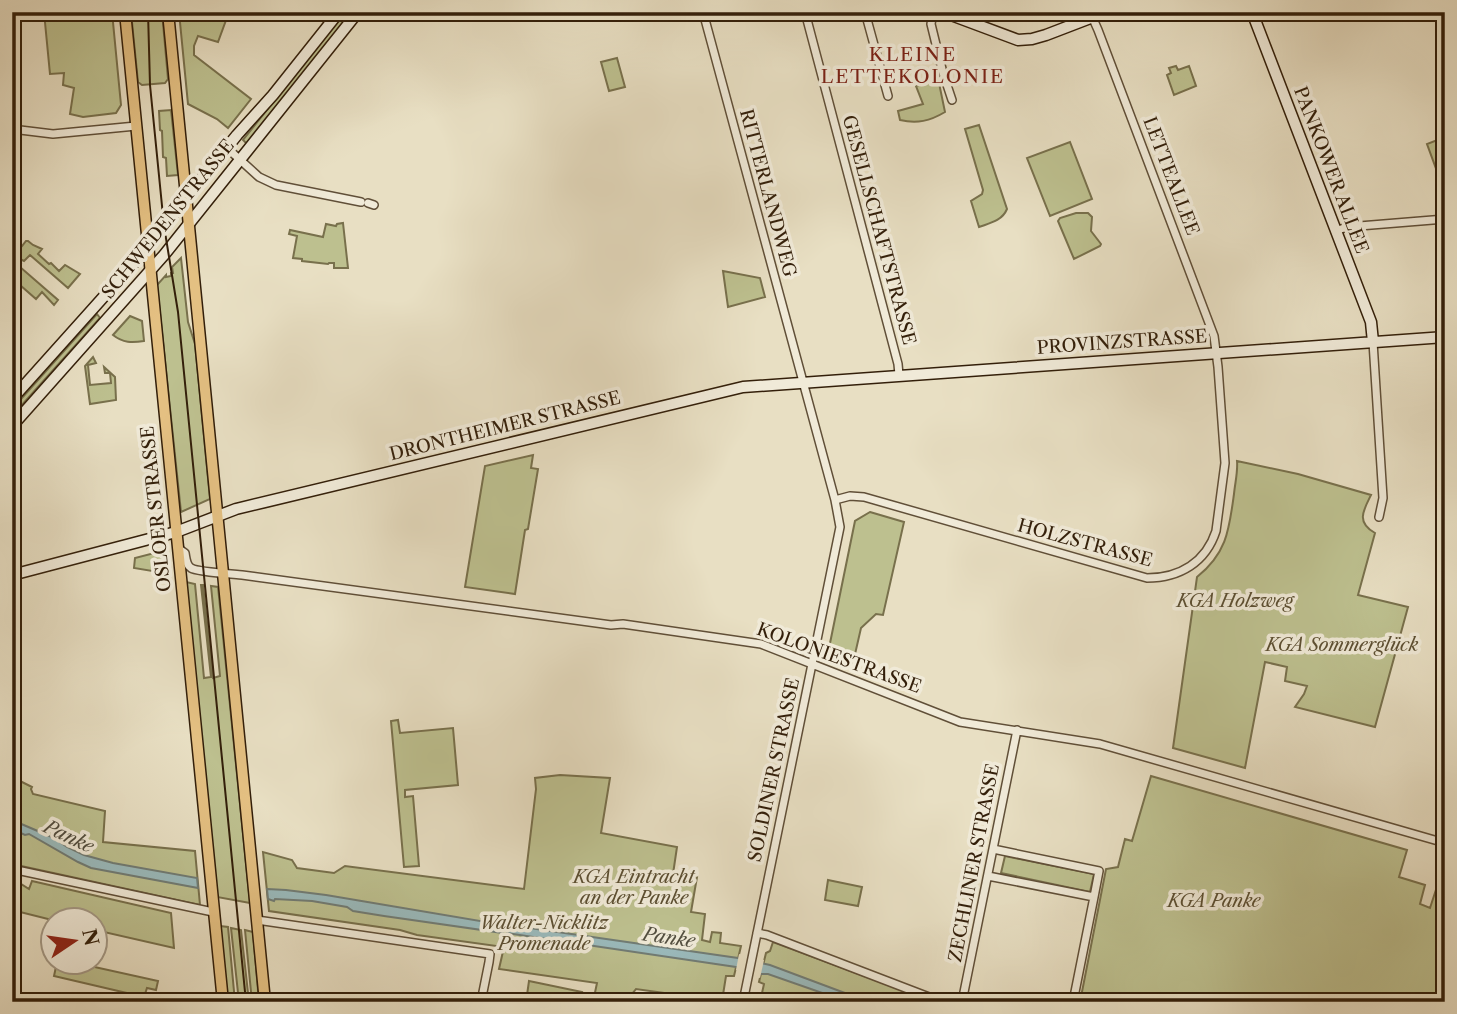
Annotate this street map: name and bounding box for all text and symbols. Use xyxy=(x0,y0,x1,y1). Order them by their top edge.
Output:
district label: KLEINE LETTEKOLONIE xyxy=(821,43,1005,88)
street label: PANKOWER ALLEE xyxy=(1289,83,1373,257)
street label: RITTERLANDWEG xyxy=(735,107,801,280)
street label: GESELLSCHAFTSTRASSE xyxy=(838,113,920,347)
street label: LETTEALLEE xyxy=(1138,114,1204,238)
street label: SCHWEDENSTRASSE xyxy=(97,135,239,303)
street label: PROVINZSTRASSE xyxy=(1036,325,1208,359)
street label: DRONTHEIMER STRASSE xyxy=(387,387,623,465)
street label: OSLOER STRASSE xyxy=(136,425,176,593)
street label: HOLZSTRASSE xyxy=(1015,514,1155,572)
park label: KGA Holzweg xyxy=(1175,590,1295,612)
street label: KOLONIESTRASSE xyxy=(754,618,924,698)
park label: KGA Sommerglück xyxy=(1264,634,1419,656)
street label: SOLDINER STRASSE xyxy=(744,676,804,864)
street label: ZECHLINER STRASSE xyxy=(944,762,1004,964)
water label: Panke xyxy=(38,814,98,858)
park label: KGA Eintracht an der Panke xyxy=(571,866,696,909)
park label: KGA Panke xyxy=(1166,890,1262,912)
north arrow xyxy=(38,906,108,976)
park label: Walter-Nicklitz Promenade xyxy=(480,912,610,955)
water label: Panke xyxy=(639,922,697,953)
text: N xyxy=(77,927,103,948)

